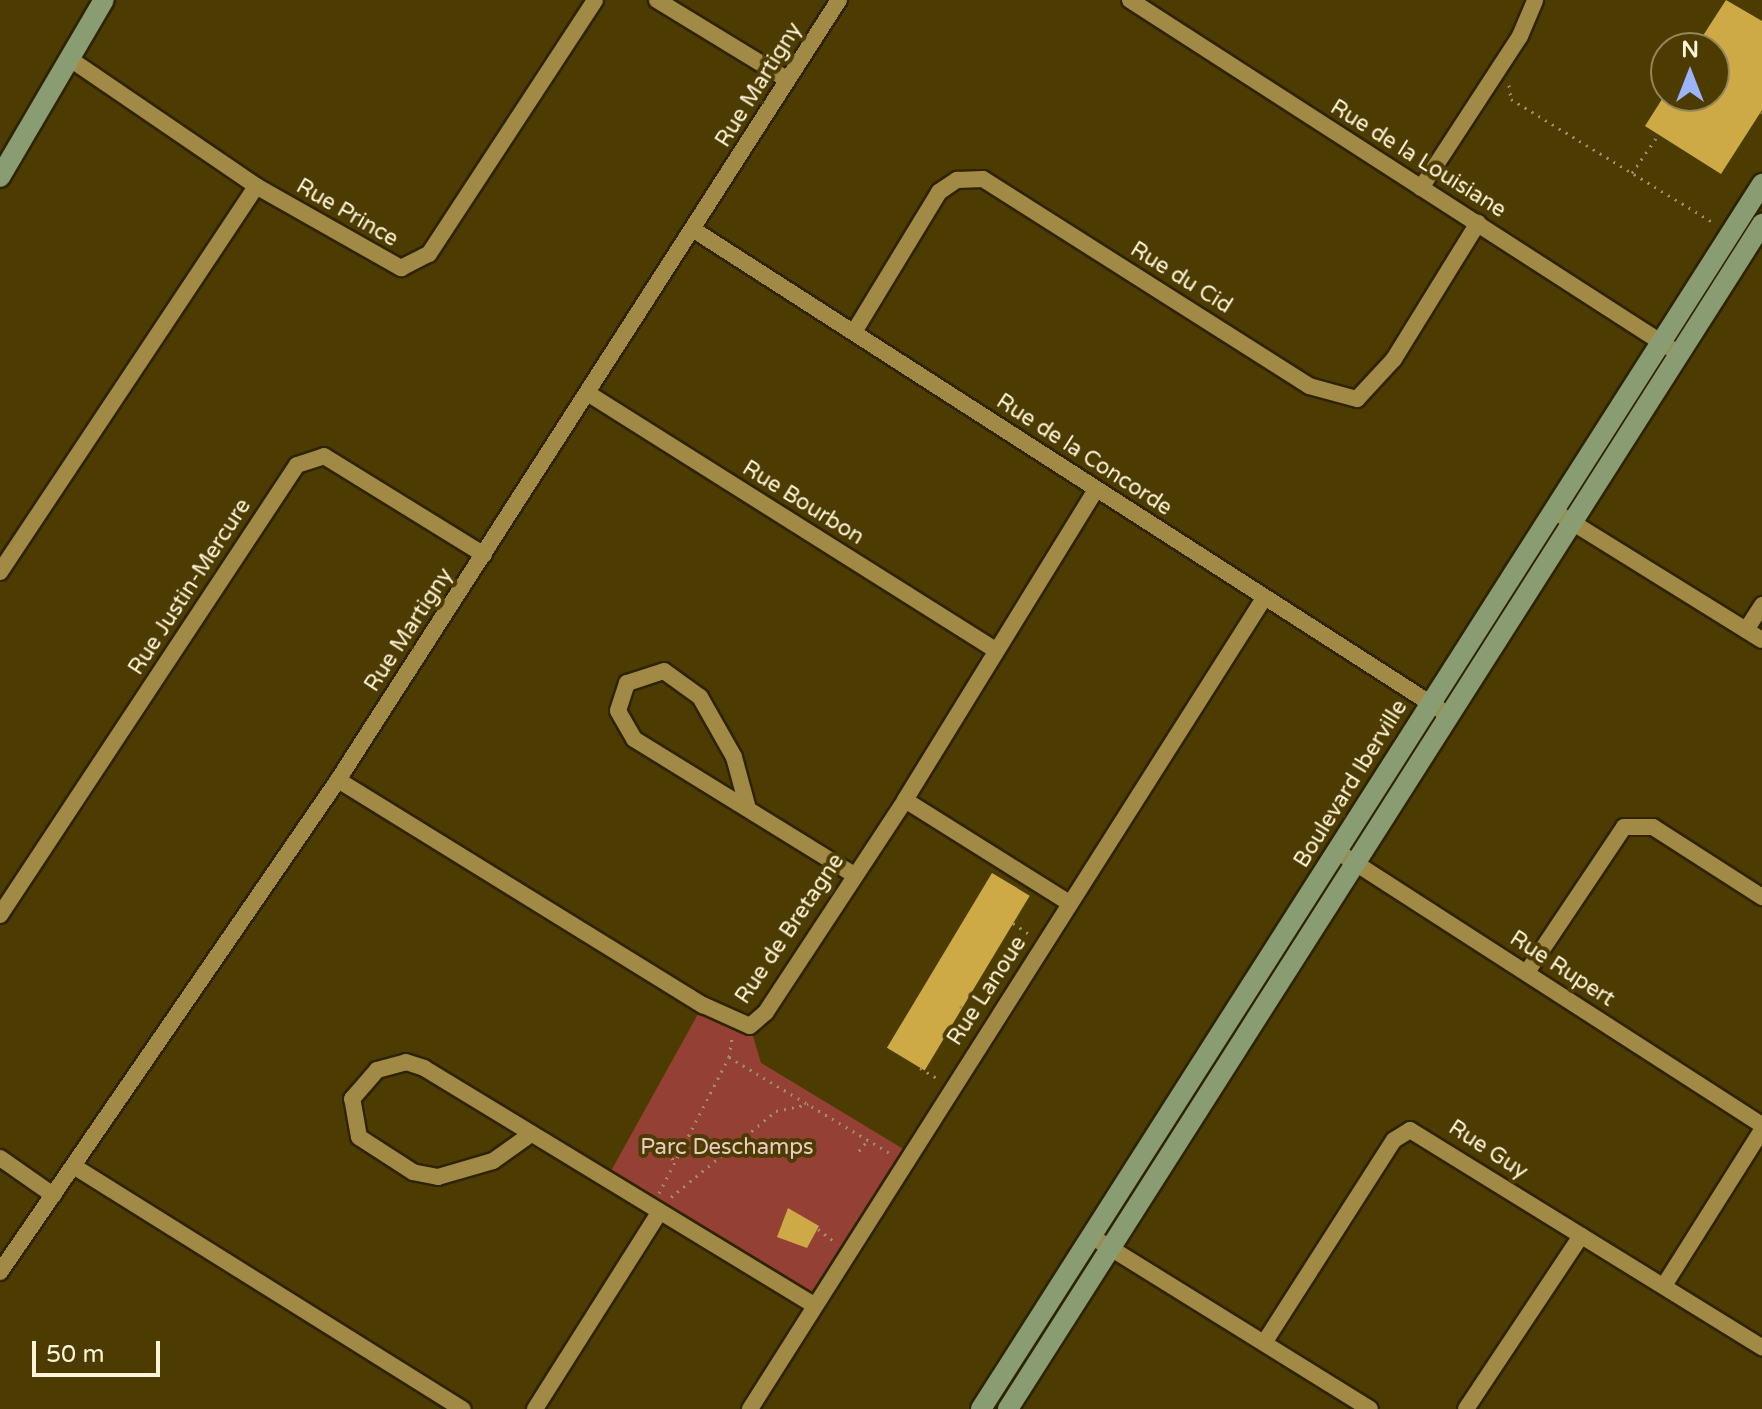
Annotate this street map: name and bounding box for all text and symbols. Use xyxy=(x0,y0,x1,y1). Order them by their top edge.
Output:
street label: Rue Martigny xyxy=(710,18,808,152)
north arrow xyxy=(1650,32,1730,112)
text: N xyxy=(1681,37,1699,63)
street label: Rue de la Louisiane xyxy=(1325,94,1511,224)
street label: Rue Prince xyxy=(291,173,403,253)
street label: Rue du Cid xyxy=(1125,236,1237,320)
street label: Rue de la Concorde xyxy=(991,388,1177,522)
street label: Rue Bourbon xyxy=(737,455,869,551)
street label: Rue Justin-Mercure xyxy=(123,494,257,680)
street label: Rue Martigny xyxy=(359,563,459,697)
street label: Boulevard Iberville xyxy=(1289,695,1413,873)
street label: Rue de Bretagne xyxy=(730,849,850,1009)
street label: Rue Rupert xyxy=(1505,925,1619,1013)
street label: Rue Lanoue xyxy=(942,931,1032,1051)
street label: Rue Guy xyxy=(1443,1115,1533,1185)
park label: Parc Deschamps xyxy=(640,1135,814,1161)
scale bar xyxy=(36,1325,164,1375)
text: 50 m xyxy=(46,1340,104,1369)

